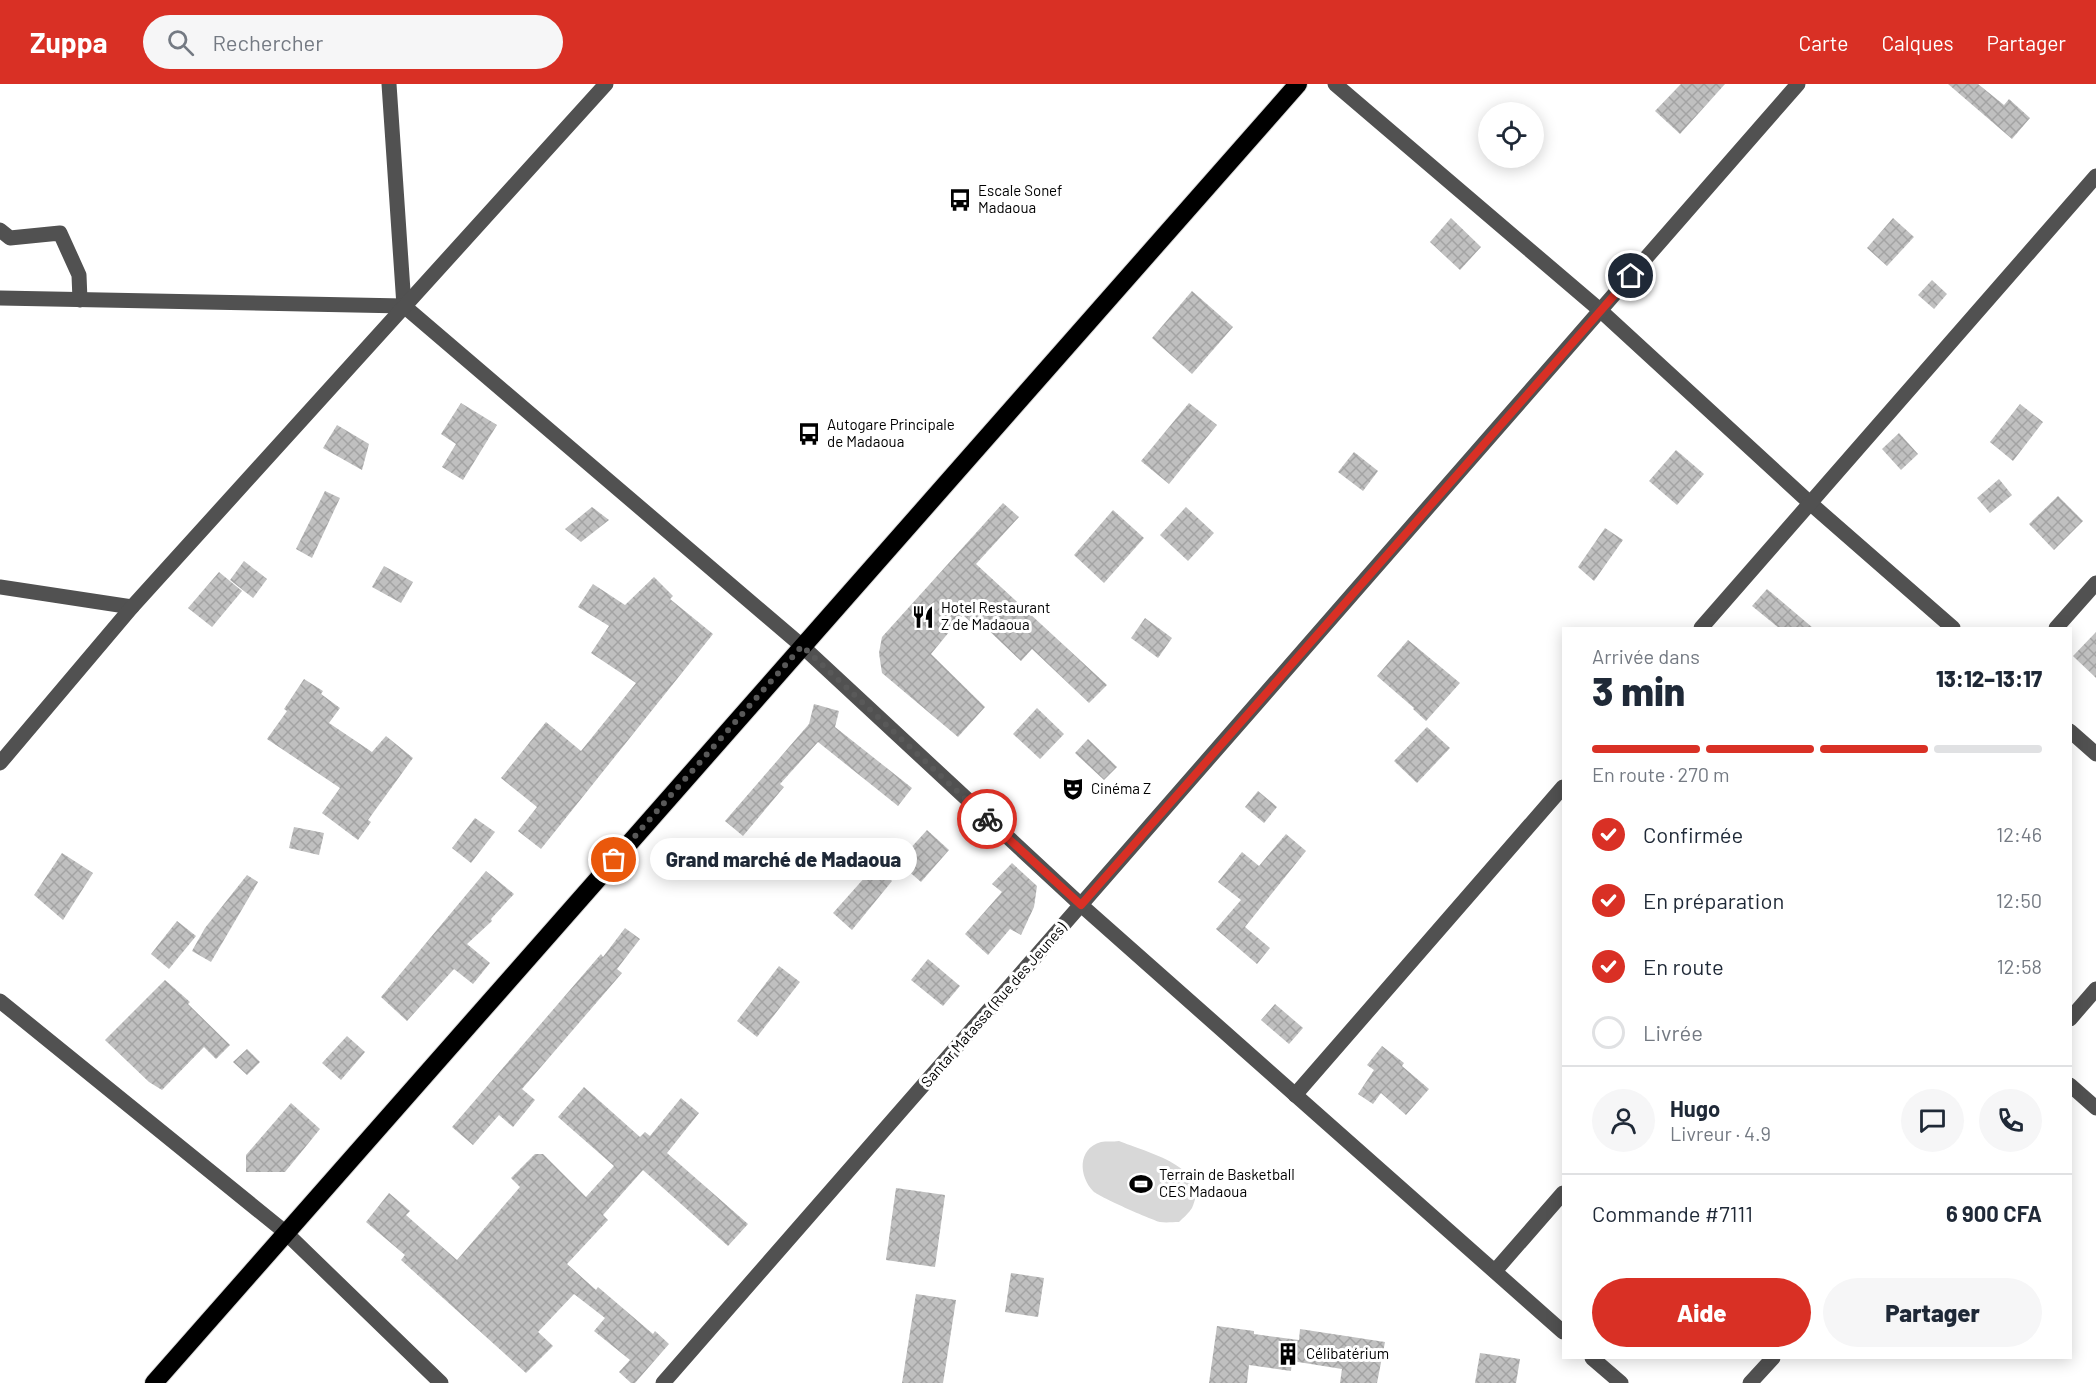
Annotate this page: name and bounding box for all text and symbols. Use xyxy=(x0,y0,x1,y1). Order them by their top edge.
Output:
search box xyxy=(143,15,563,69)
text: Zuppa xyxy=(30,25,107,59)
icon: search xyxy=(164,26,197,59)
text: Rechercher xyxy=(212,29,323,55)
text: Carte xyxy=(1799,30,1848,55)
text: Calques xyxy=(1881,30,1954,55)
text: Partager xyxy=(1987,30,2066,55)
map controls xyxy=(1478,102,1544,168)
button: locate xyxy=(1478,102,1544,168)
place label: Escale Sonef Madaoua xyxy=(978,181,1062,216)
bus stop icon: Escale Sonef Madaoua xyxy=(947,187,973,213)
pin xyxy=(1605,250,1656,301)
icon: home xyxy=(1614,259,1647,292)
place label: Autogare Principale de Madaoua xyxy=(827,415,955,450)
bus stop icon: Autogare Principale de Madaoua xyxy=(796,421,822,447)
place label: Hotel Restaurant Z de Madaoua xyxy=(941,598,1051,633)
restaurant icon: Hotel Restaurant Z de Madaoua xyxy=(910,604,936,630)
text: Arrivée dans xyxy=(1592,644,1700,668)
text: 13:12–13:17 xyxy=(1936,665,2042,691)
text: 3 min xyxy=(1592,667,1685,714)
text: En route · 270 m xyxy=(1592,762,1730,786)
theatre icon: Cinéma Z xyxy=(1060,776,1086,802)
place label: Cinéma Z xyxy=(1091,779,1151,797)
courier xyxy=(957,789,1017,849)
icon: bike xyxy=(971,803,1004,836)
icon: check xyxy=(1592,818,1625,851)
text: Confirmée xyxy=(1643,821,1743,847)
text: 12:46 xyxy=(1996,822,2042,846)
pin xyxy=(588,834,639,885)
callout: Grand marché de Madaoua xyxy=(650,839,917,881)
icon: bag xyxy=(597,843,630,876)
text: Grand marché de Madaoua xyxy=(666,847,901,871)
icon: check xyxy=(1592,884,1625,917)
text: En préparation xyxy=(1643,887,1784,913)
text: 12:50 xyxy=(1996,888,2042,912)
street label: Santar Matassa (Rue des Jeunes) xyxy=(917,918,1070,1090)
icon: check xyxy=(1592,950,1625,983)
text: En route xyxy=(1643,953,1724,979)
text: 12:58 xyxy=(1997,954,2042,978)
text: Livrée xyxy=(1643,1019,1703,1045)
button: person xyxy=(1592,1089,1655,1152)
button: chat xyxy=(1901,1089,1964,1152)
button: phone xyxy=(1979,1089,2042,1152)
text: Hugo xyxy=(1670,1095,1720,1121)
text: Livreur · 4.9 xyxy=(1670,1121,1771,1145)
place label: Terrain de Basketball CES Madaoua xyxy=(1159,1165,1295,1200)
sports icon: Terrain de Basketball CES Madaoua xyxy=(1128,1171,1154,1197)
text: Commande #7111 xyxy=(1592,1200,1753,1226)
text: 6 900 CFA xyxy=(1946,1200,2042,1226)
button: Aide xyxy=(1592,1278,1811,1347)
button: Partager xyxy=(1823,1278,2042,1347)
building icon: Célibatérium xyxy=(1275,1341,1301,1367)
place label: Célibatérium xyxy=(1306,1344,1389,1362)

